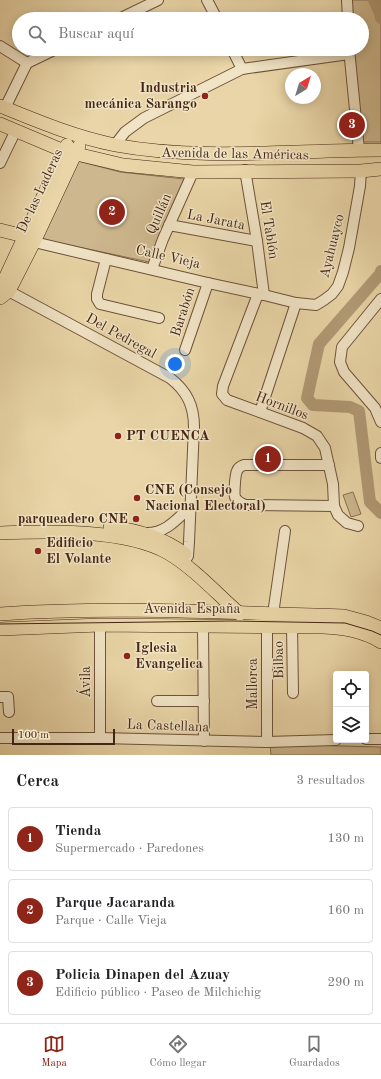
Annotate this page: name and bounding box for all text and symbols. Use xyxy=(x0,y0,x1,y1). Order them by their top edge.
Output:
search box xyxy=(12,12,369,56)
icon: search xyxy=(26,23,48,45)
text: Buscar aquí xyxy=(58,27,134,42)
north arrow xyxy=(285,68,321,104)
place label: Industria mecánica Sarango xyxy=(84,81,197,111)
marker: Industria mecánica Sarango xyxy=(200,91,210,101)
pin: 3 xyxy=(339,110,365,140)
street label: Avenida de las Américas xyxy=(161,146,309,162)
street label: De las Laderas xyxy=(14,147,66,235)
street label: Quillán xyxy=(144,191,174,237)
pin: 2 xyxy=(99,197,125,227)
street label: El Tablón xyxy=(257,200,281,261)
street label: La Jarata xyxy=(186,207,246,233)
street label: Ayahuayco xyxy=(317,212,347,280)
street label: Calle Vieja xyxy=(134,243,202,271)
street label: Barabón xyxy=(168,285,198,338)
street label: Del Pedregal xyxy=(83,311,159,361)
your location xyxy=(165,354,185,374)
street label: Hornillos xyxy=(254,389,310,423)
place label: PT CUENCA xyxy=(126,429,210,443)
marker: PT CUENCA xyxy=(113,431,123,441)
pin: 1 xyxy=(255,444,281,474)
place label: CNE (Consejo Nacional Electoral) xyxy=(145,483,266,513)
marker: CNE (Consejo Nacional Electoral) xyxy=(132,493,142,503)
place label: parqueadero CNE xyxy=(18,512,128,526)
marker: parqueadero CNE xyxy=(131,514,141,524)
place label: Edificio El Volante xyxy=(46,536,111,566)
marker: Edificio El Volante xyxy=(33,546,43,556)
street label: Avenida España xyxy=(144,602,241,616)
place label: Iglesia Evangelica xyxy=(135,641,203,671)
street label: Bilbao xyxy=(272,641,286,679)
marker: Iglesia Evangelica xyxy=(122,651,132,661)
street label: Mallorca xyxy=(246,658,260,710)
street label: Ávila xyxy=(76,666,93,698)
map controls xyxy=(333,671,369,743)
button: locate xyxy=(333,671,369,707)
button: layers xyxy=(333,707,369,743)
street label: La Castellana xyxy=(126,718,210,734)
scale bar xyxy=(12,727,115,746)
text: 100 m xyxy=(18,730,49,741)
text: Cerca xyxy=(16,773,59,790)
text: 3 resultados xyxy=(297,774,365,787)
text: Tienda xyxy=(55,824,101,839)
text: 1 xyxy=(26,832,34,845)
text: 130 m xyxy=(327,832,364,845)
text: Supermercado · Paredones xyxy=(55,842,204,855)
text: Parque Jacaranda xyxy=(55,896,175,911)
text: 2 xyxy=(26,904,34,917)
text: 160 m xyxy=(327,904,364,917)
text: Parque · Calle Vieja xyxy=(55,914,167,927)
text: Policia Dinapen del Azuay xyxy=(55,968,230,983)
text: 3 xyxy=(26,976,34,989)
text: 290 m xyxy=(327,976,364,989)
text: Edificio público · Paseo de Milchichig xyxy=(55,986,261,999)
tab: Mapa xyxy=(41,1033,67,1071)
tab: Cómo llegar xyxy=(149,1033,206,1071)
tab: Guardados xyxy=(289,1033,340,1071)

